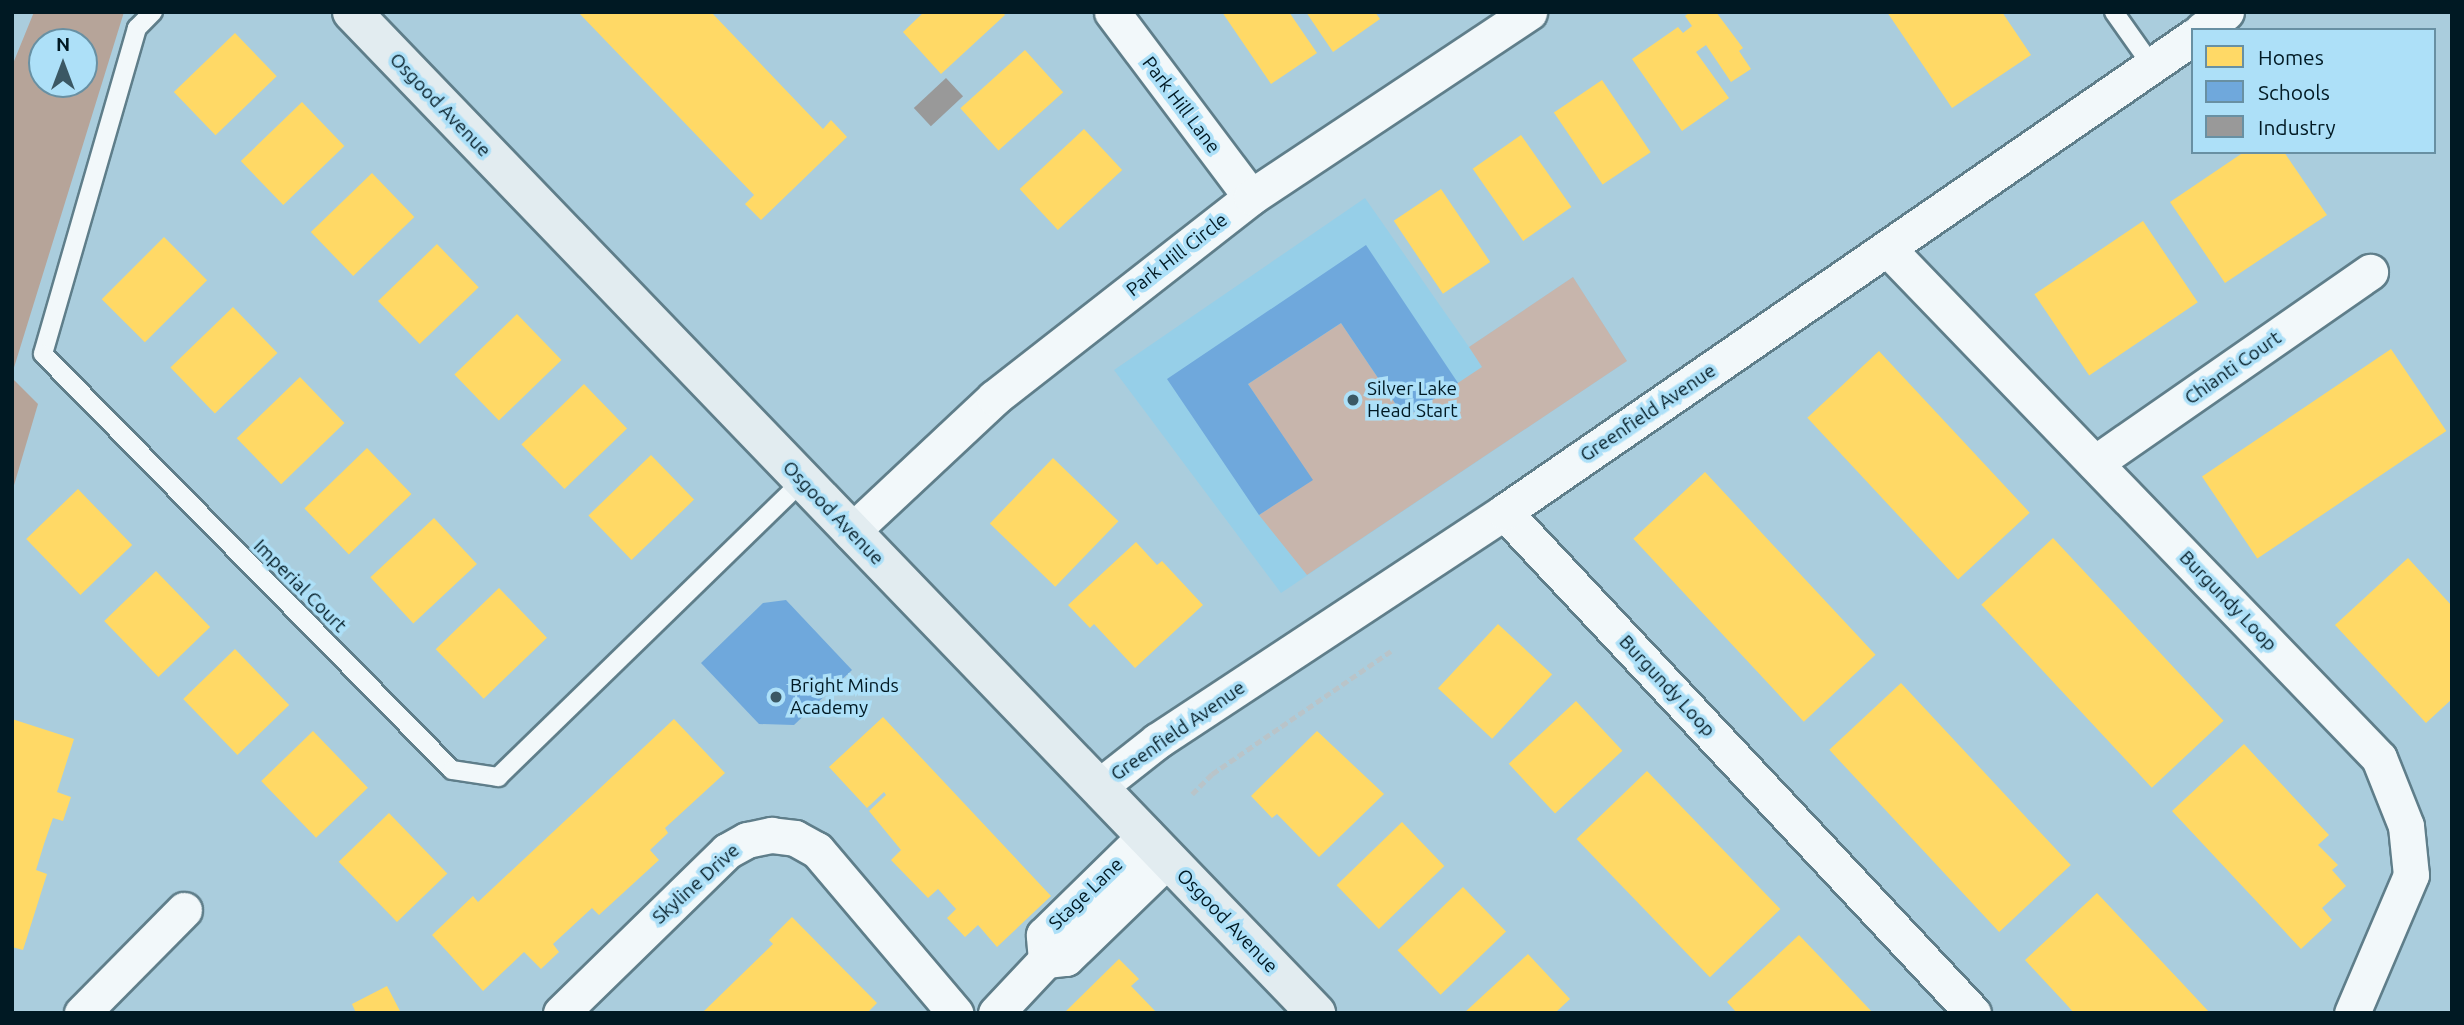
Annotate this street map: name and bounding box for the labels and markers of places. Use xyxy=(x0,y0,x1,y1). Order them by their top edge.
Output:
place label: Silver Lake Head Start xyxy=(1367,378,1458,422)
marker: Silver Lake Head Start xyxy=(1345,392,1361,408)
place label: Bright Minds Academy xyxy=(790,675,899,719)
marker: Bright Minds Academy xyxy=(768,689,784,705)

